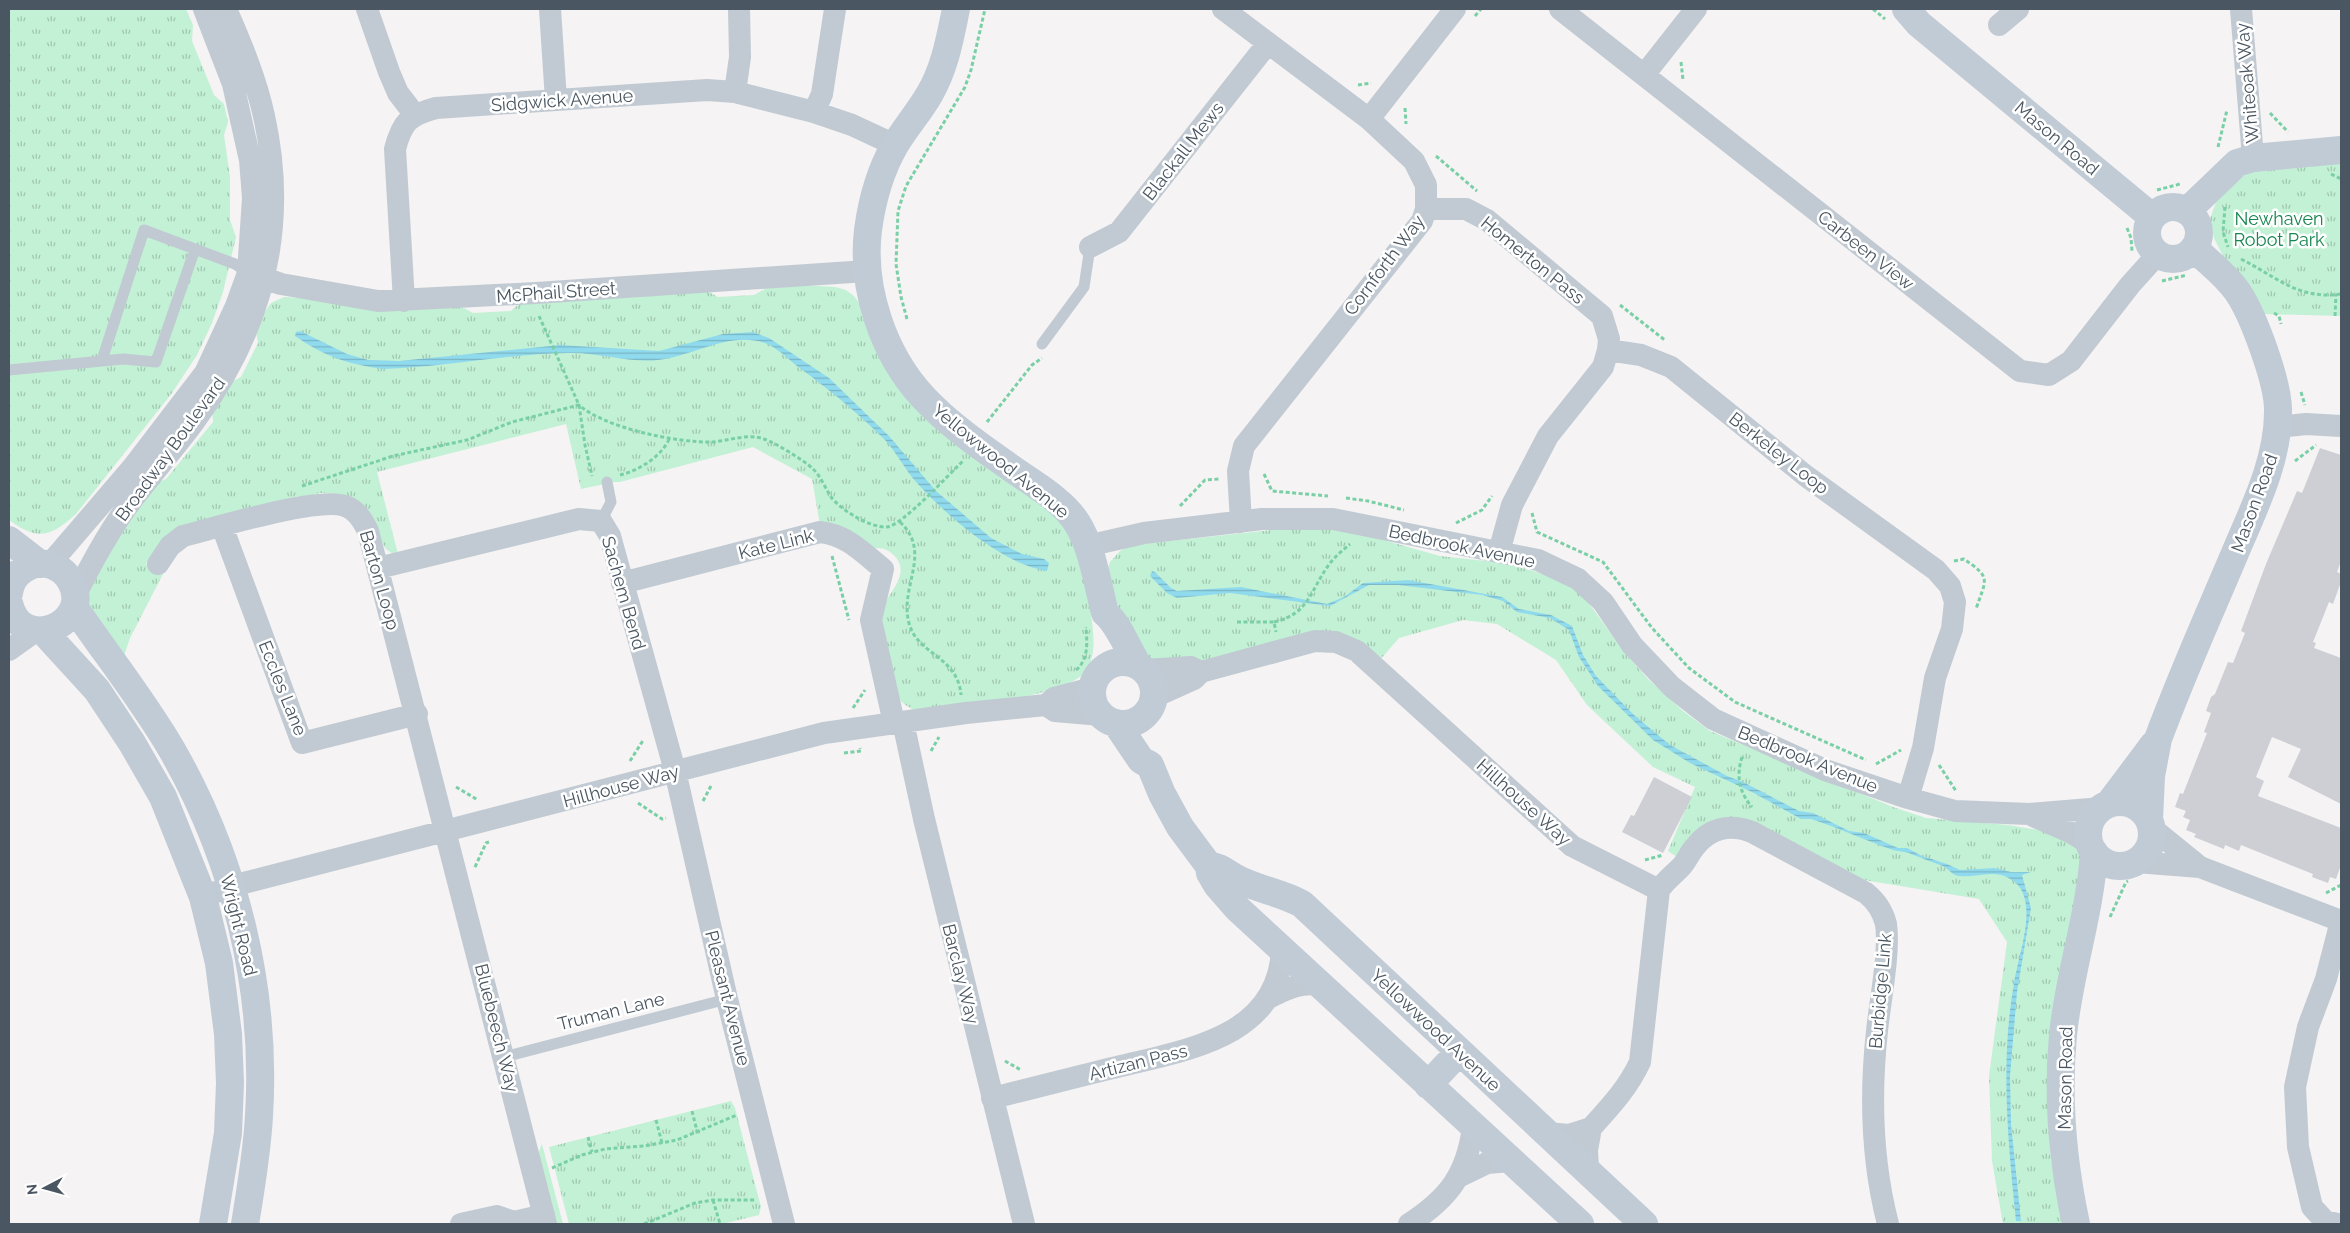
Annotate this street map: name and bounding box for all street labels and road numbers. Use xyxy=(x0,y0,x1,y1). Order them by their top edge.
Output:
street label: Whiteoak Way xyxy=(2231,22,2263,144)
street label: Sidgwick Avenue xyxy=(490,85,634,115)
street label: Mason Road xyxy=(2011,97,2103,179)
street label: Blackall Mews xyxy=(1138,98,1228,204)
street label: Carbeen View xyxy=(1814,206,1919,294)
street label: Cornforth Way xyxy=(1339,211,1429,319)
street label: Homerton Pass xyxy=(1477,212,1589,308)
street label: McPhail Street xyxy=(496,277,616,307)
street label: Broadway Boulevard xyxy=(111,373,229,525)
street label: Yellowwood Avenue xyxy=(929,399,1074,523)
street label: Berkeley Loop xyxy=(1725,408,1833,498)
street label: Mason Road xyxy=(2226,451,2282,555)
street label: Bedbrook Avenue xyxy=(1387,520,1537,572)
street label: Kate Link xyxy=(736,524,816,563)
street label: Barton Loop xyxy=(356,528,404,632)
street label: Sachem Bend xyxy=(598,534,650,652)
street label: Eccles Lane xyxy=(254,637,312,739)
street label: Bedbrook Avenue xyxy=(1735,721,1881,797)
street label: Hillhouse Way xyxy=(1473,754,1576,850)
street label: Hillhouse Way xyxy=(561,760,682,812)
street label: Wright Road xyxy=(216,872,262,978)
street label: Barclay Way xyxy=(938,922,984,1027)
street label: Pleasant Avenue xyxy=(701,928,755,1068)
street label: Burbidge Link xyxy=(1864,932,1896,1050)
street label: Bluebeech Way xyxy=(471,961,523,1095)
street label: Yellowwood Avenue xyxy=(1367,965,1505,1096)
street label: Truman Lane xyxy=(555,988,667,1034)
street label: Mason Road xyxy=(2054,1026,2076,1130)
street label: Artizan Pass xyxy=(1087,1040,1190,1084)

